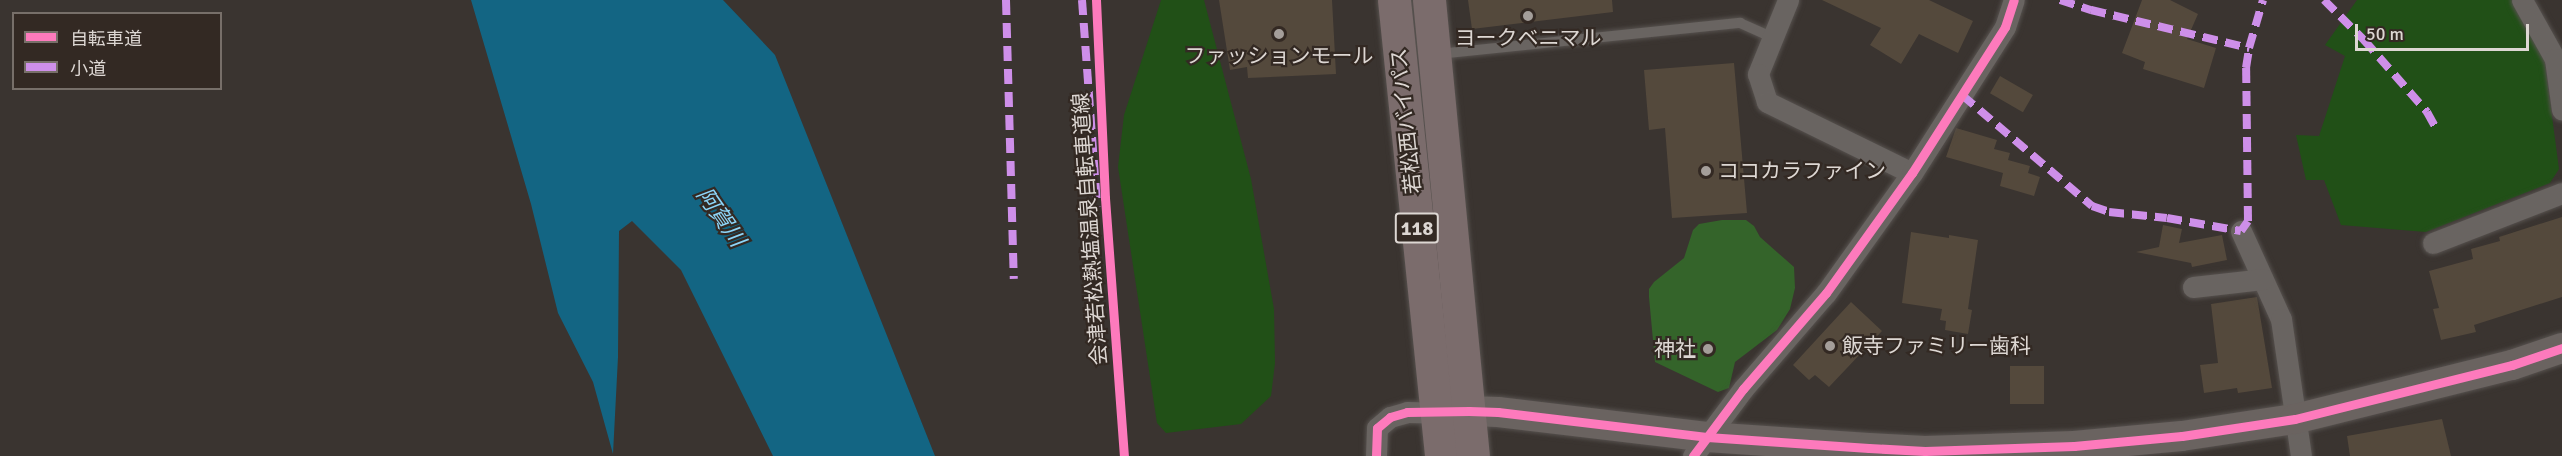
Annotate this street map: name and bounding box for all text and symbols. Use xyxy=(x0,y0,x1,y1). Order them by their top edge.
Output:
marker: ヨークベニマル xyxy=(1521,9,1535,23)
legend xyxy=(12,12,222,90)
scale bar xyxy=(2358,12,2532,50)
text: 50 m xyxy=(2366,23,2404,45)
place label: ヨークベニマル xyxy=(1455,25,1601,51)
marker: ファッションモール xyxy=(1272,27,1286,41)
text: 自転車道 xyxy=(70,28,142,50)
place label: ファッションモール xyxy=(1185,43,1373,69)
street label: 若松西バイパス xyxy=(1386,47,1426,195)
text: 小道 xyxy=(70,58,106,80)
street label: 会津若松熱塩温泉自転車道線 xyxy=(1068,92,1112,366)
place label: ココカラファイン xyxy=(1718,158,1886,184)
marker: ココカラファイン xyxy=(1699,164,1713,178)
water label: 阿賀川 xyxy=(691,182,751,252)
road number: 118 xyxy=(1394,211,1440,245)
place label: 飯寺ファミリー歯科 xyxy=(1842,333,2031,359)
place label: 神社 xyxy=(1654,336,1696,362)
marker: 飯寺ファミリー歯科 xyxy=(1823,339,1837,353)
marker: 神社 xyxy=(1701,342,1715,356)

